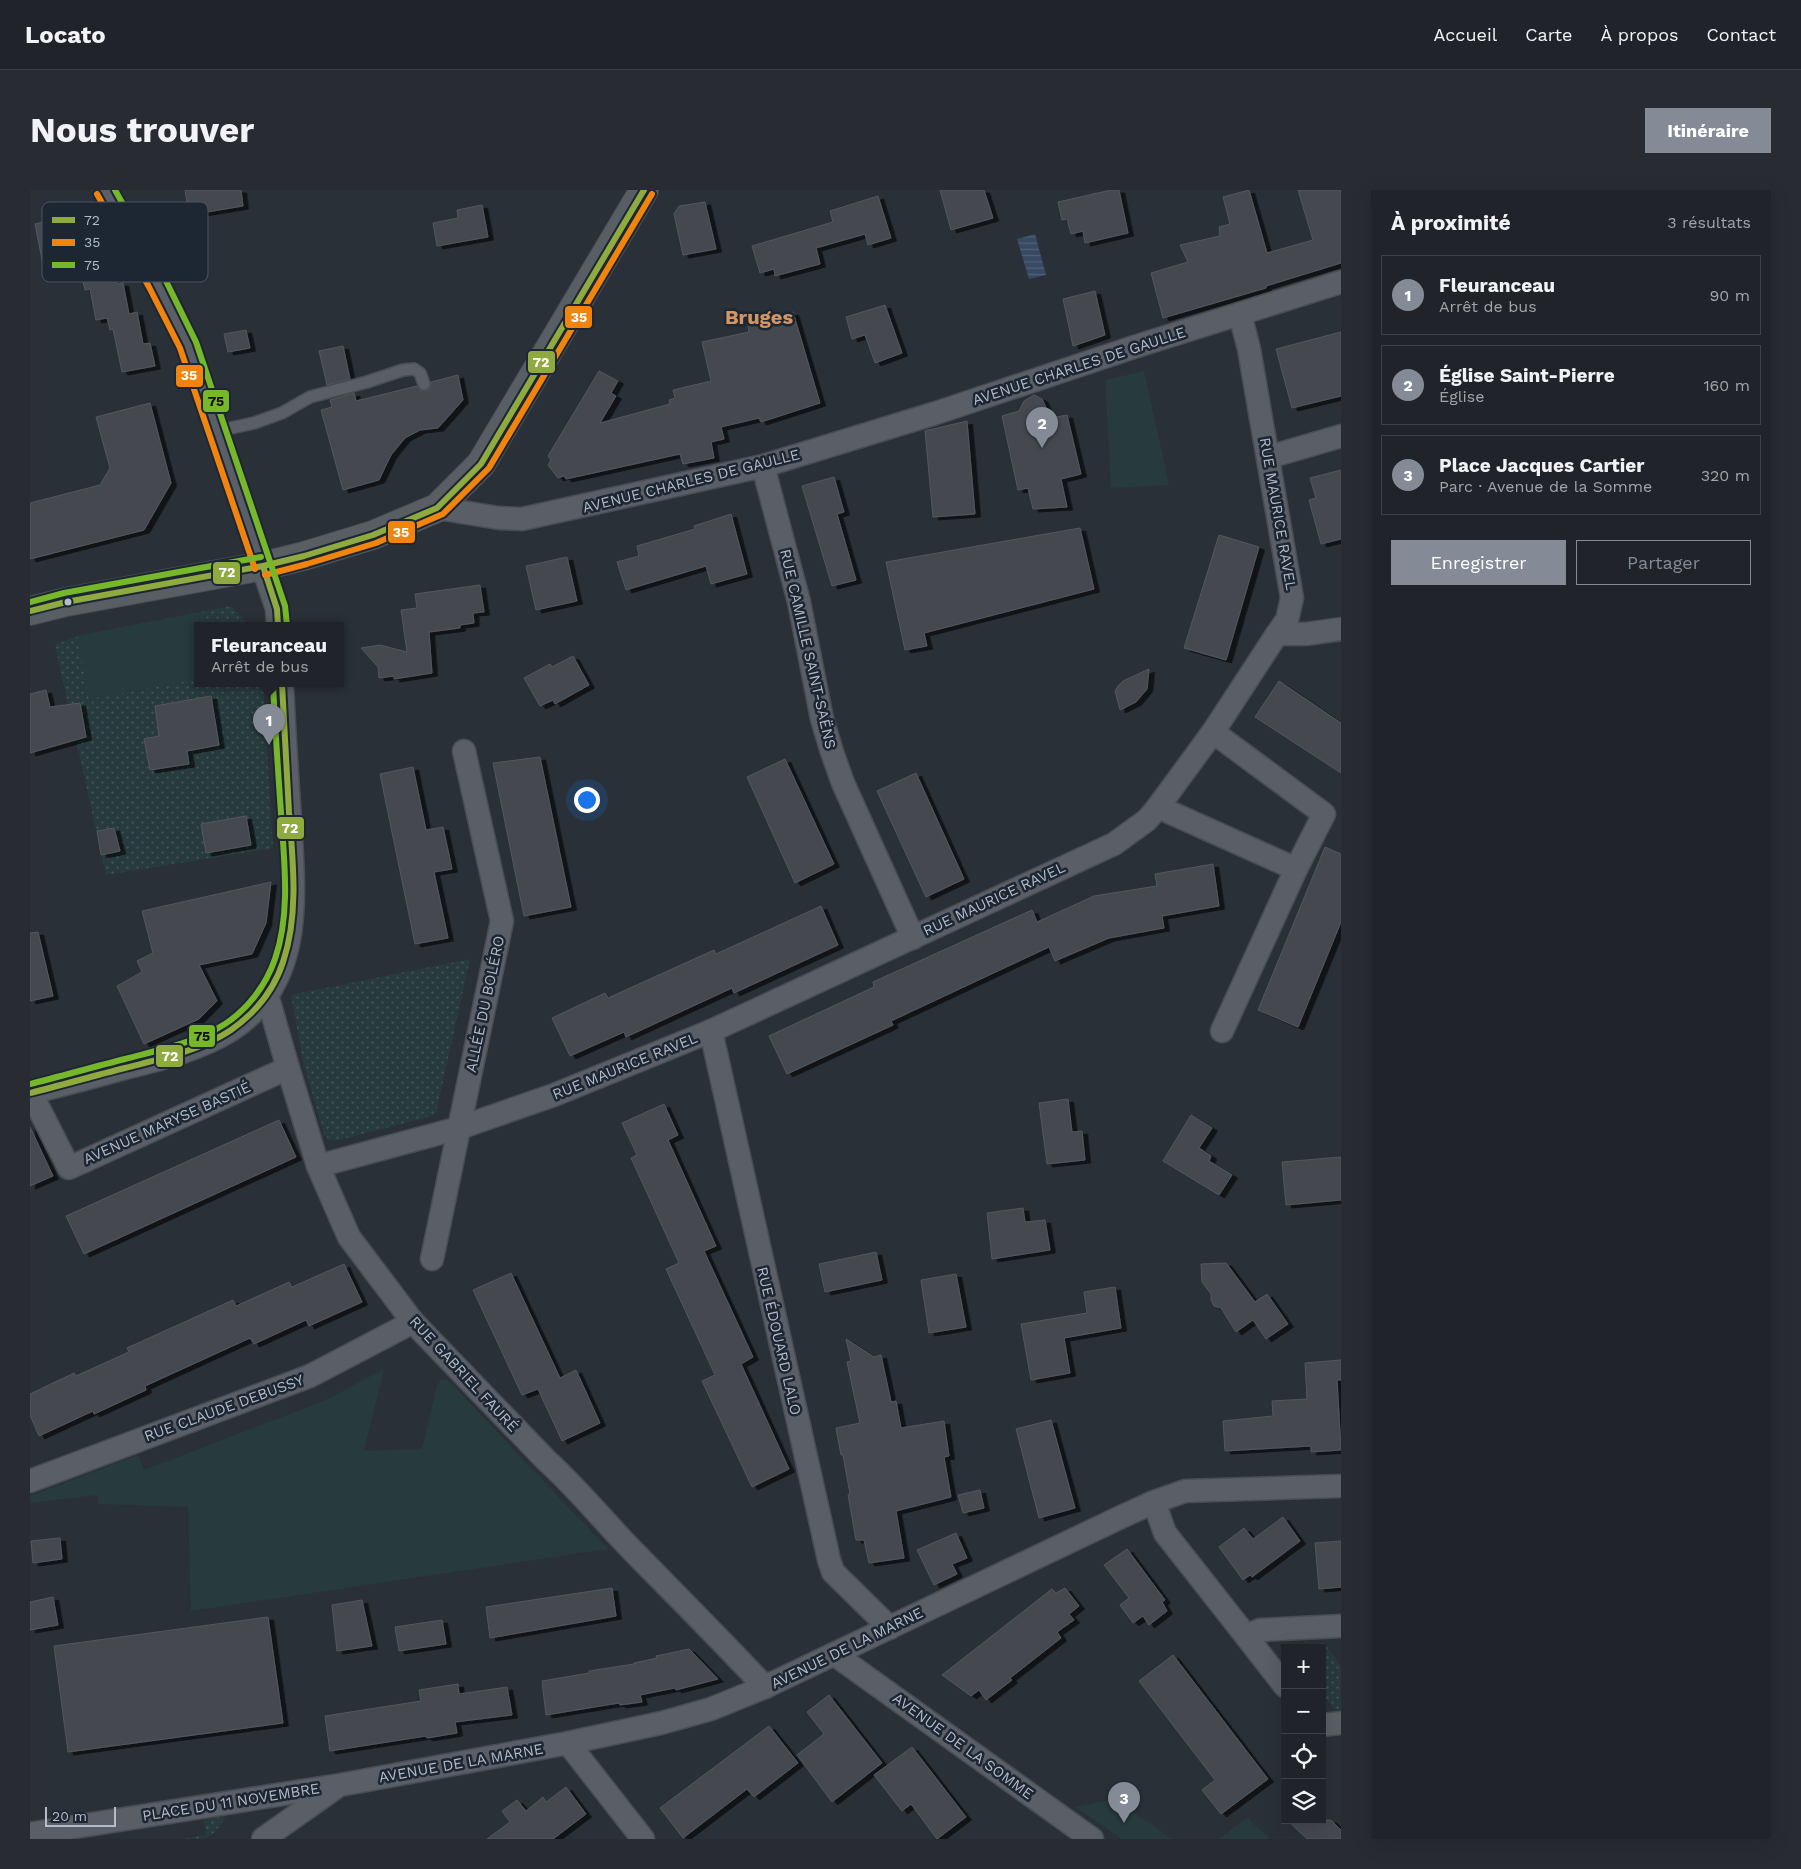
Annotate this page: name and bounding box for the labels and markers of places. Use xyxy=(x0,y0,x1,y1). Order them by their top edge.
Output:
pin: 2 xyxy=(1026,407,1058,448)
unlabelled marker xyxy=(63,597,73,607)
pin: 1 xyxy=(253,704,285,745)
pin: 3 xyxy=(1108,1782,1140,1823)

